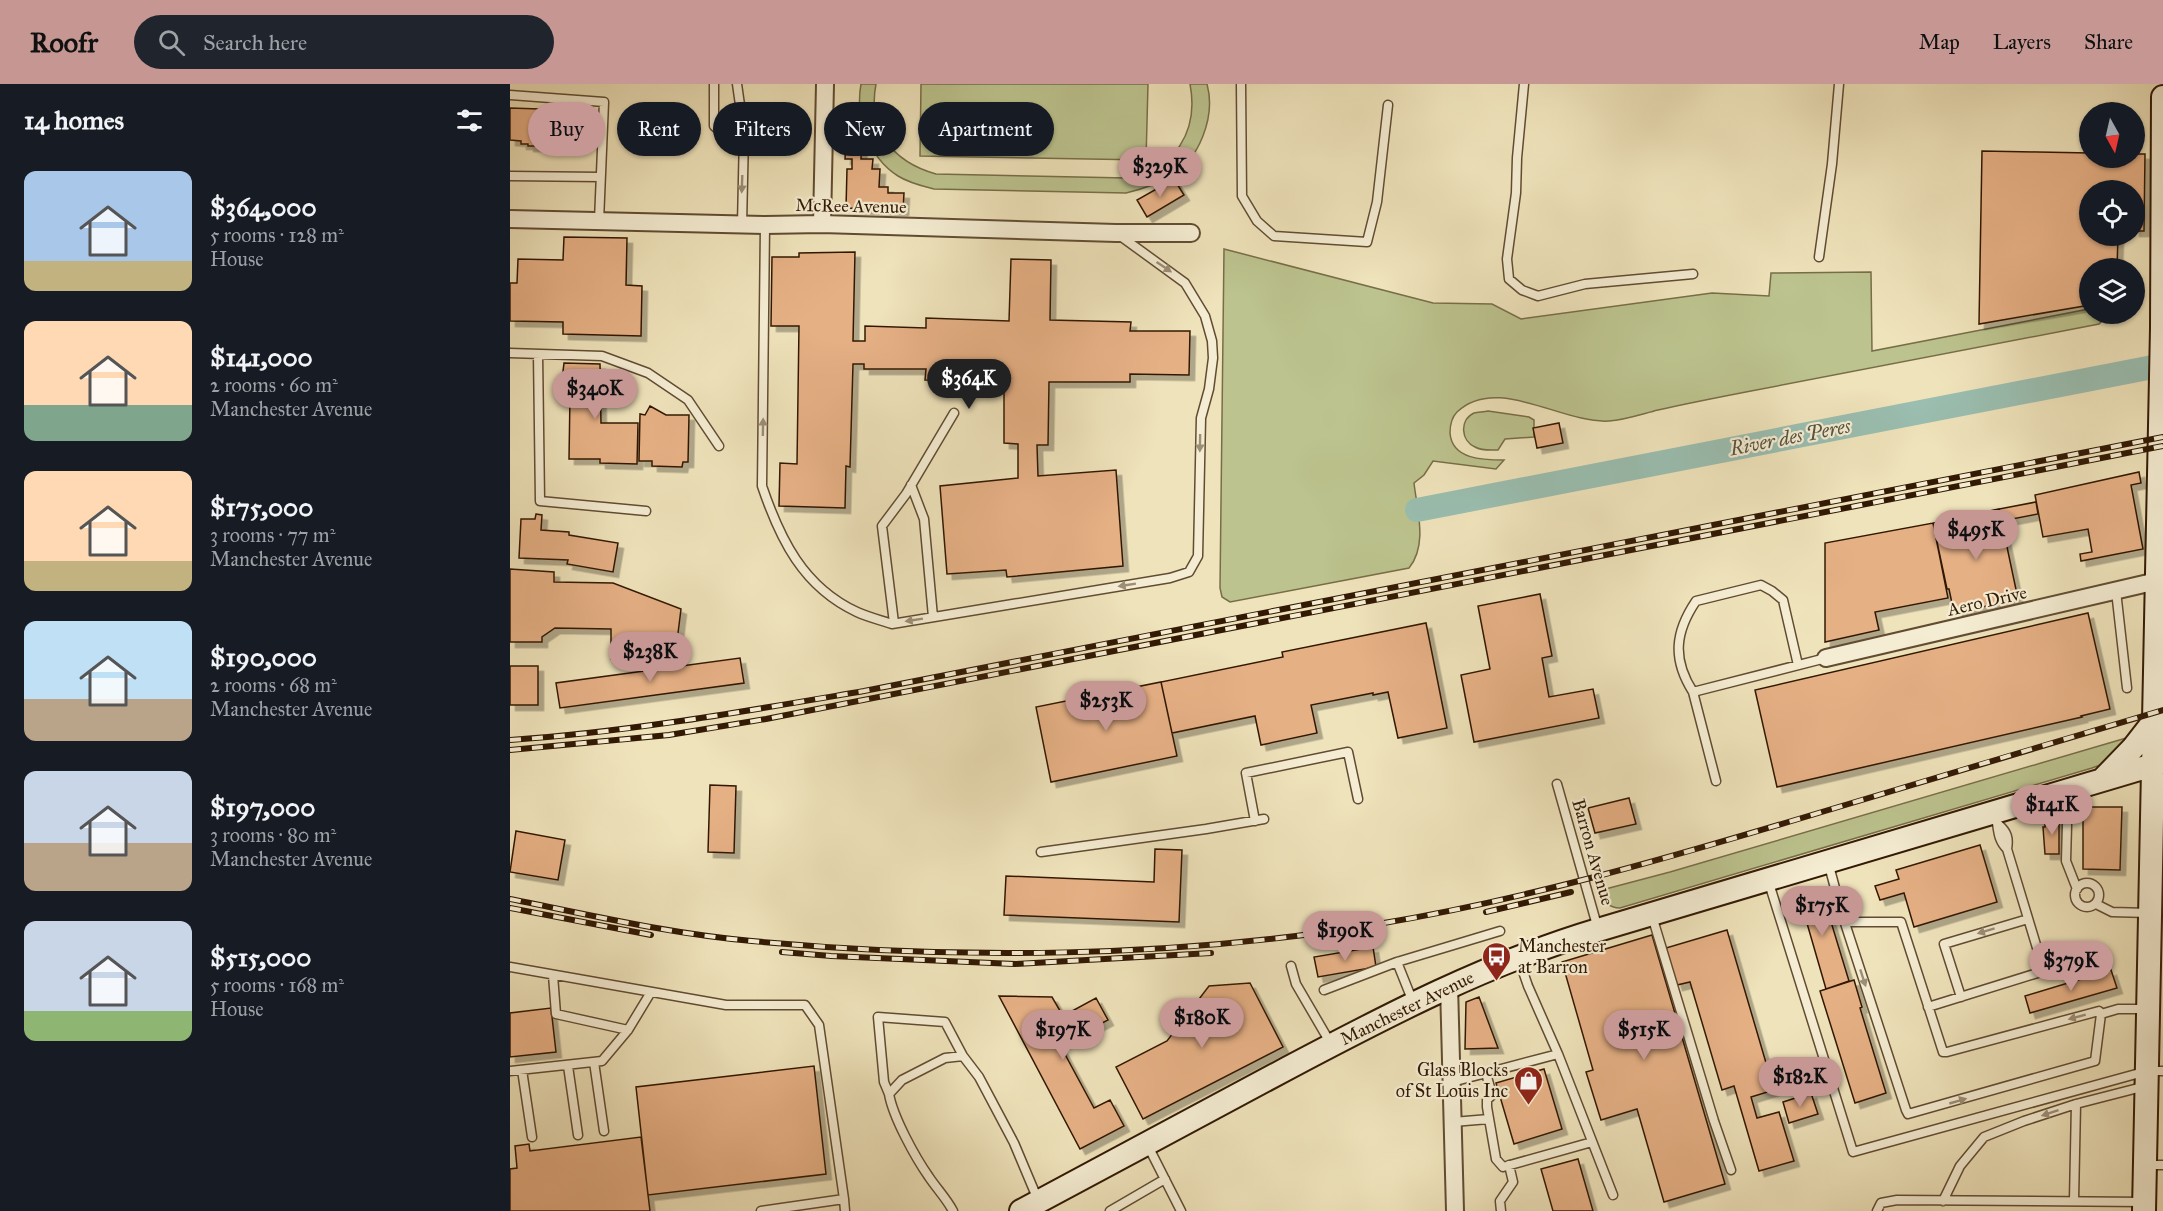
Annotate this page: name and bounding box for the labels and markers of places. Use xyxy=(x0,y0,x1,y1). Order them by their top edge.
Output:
pin: $329K xyxy=(1118,147,1202,198)
pin: $364K xyxy=(927,359,1011,410)
pin: $340K xyxy=(553,369,637,420)
pin: $495K xyxy=(1934,510,2018,561)
pin: $238K xyxy=(608,632,692,683)
pin: $253K xyxy=(1064,681,1148,732)
pin: $141K xyxy=(2010,785,2094,836)
pin: $175K xyxy=(1780,886,1864,937)
pin: $190K xyxy=(1303,911,1387,962)
place label: Manchester at Barron xyxy=(1518,935,1606,978)
bus stop icon: Manchester at Barron xyxy=(1481,940,1513,982)
pin: $379K xyxy=(2029,941,2113,992)
pin: $180K xyxy=(1160,998,1244,1049)
pin: $197K xyxy=(1021,1010,1105,1061)
pin: $515K xyxy=(1602,1010,1686,1061)
pin: $182K xyxy=(1758,1057,1842,1108)
place label: Glass Blocks of St Louis Inc xyxy=(1396,1059,1508,1102)
shop icon: Glass Blocks of St Louis Inc xyxy=(1513,1064,1545,1106)

